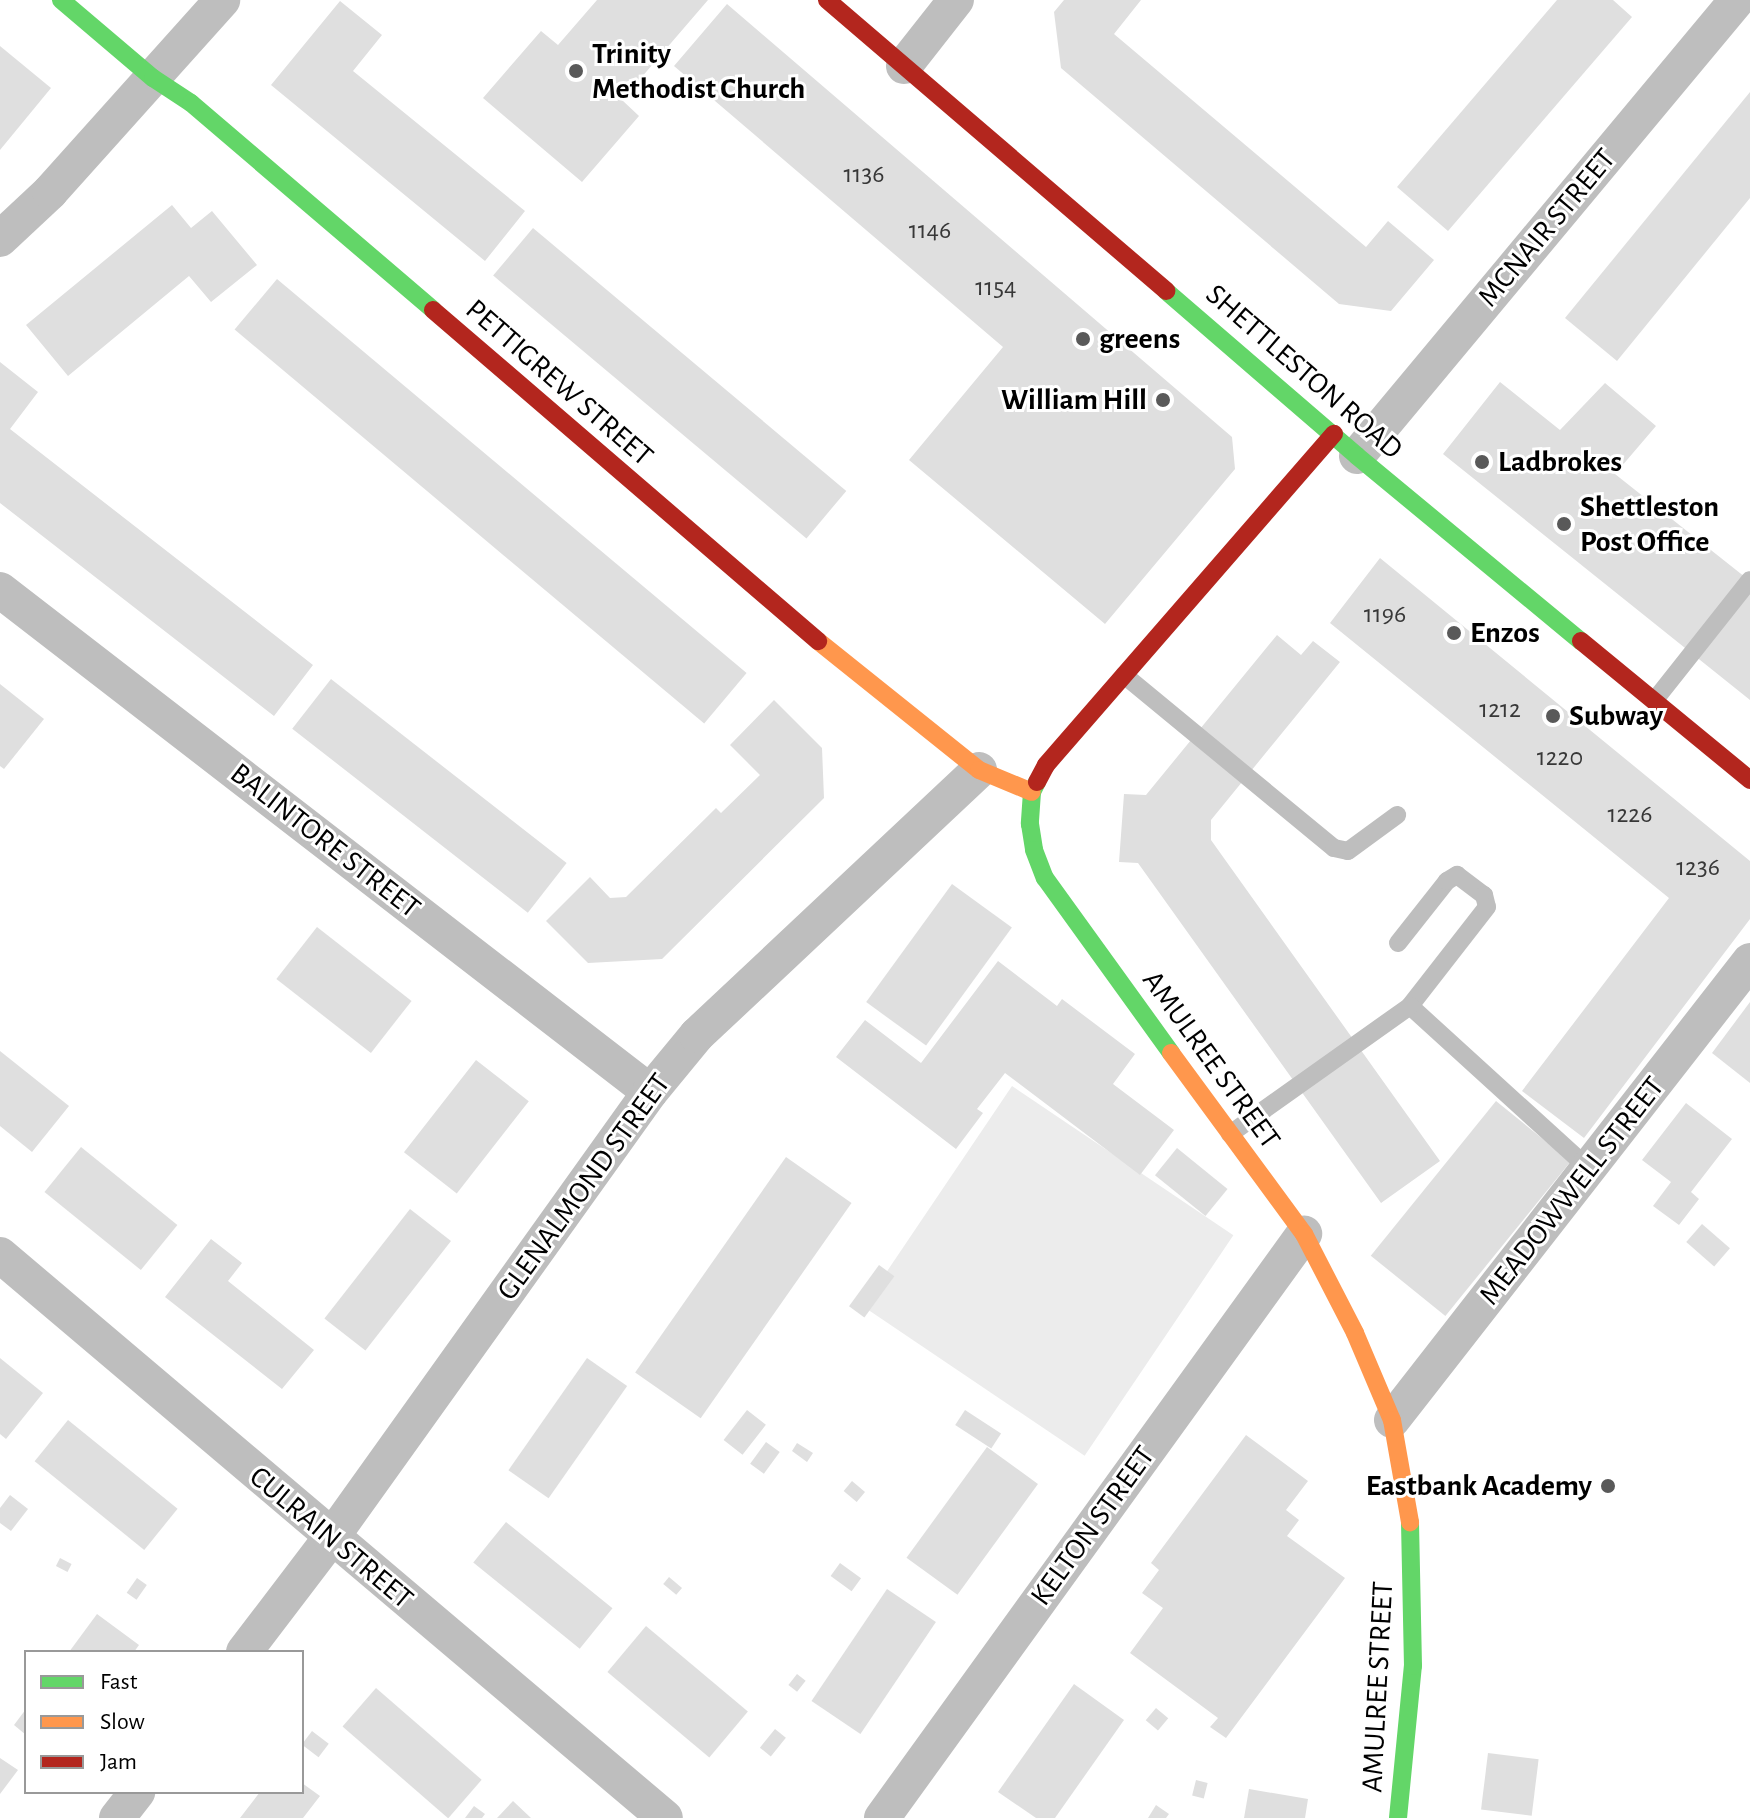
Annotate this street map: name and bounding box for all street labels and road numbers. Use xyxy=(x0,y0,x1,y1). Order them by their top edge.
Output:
street label: MCNAIR STREET xyxy=(1470,142,1624,314)
street label: SHETTLESTON ROAD xyxy=(1198,277,1410,467)
street label: PETTIGREW STREET xyxy=(458,292,660,474)
street label: BALINTORE STREET xyxy=(223,756,427,926)
street label: AMULREE STREET xyxy=(1134,964,1288,1156)
street label: GLENALMOND STREET xyxy=(490,1067,678,1307)
street label: MEADOWWELL STREET xyxy=(1472,1070,1672,1312)
street label: KELTON STREET xyxy=(1023,1439,1163,1613)
street label: CULRAIN STREET xyxy=(242,1459,420,1617)
street label: AMULREE STREET xyxy=(1354,1580,1402,1794)

